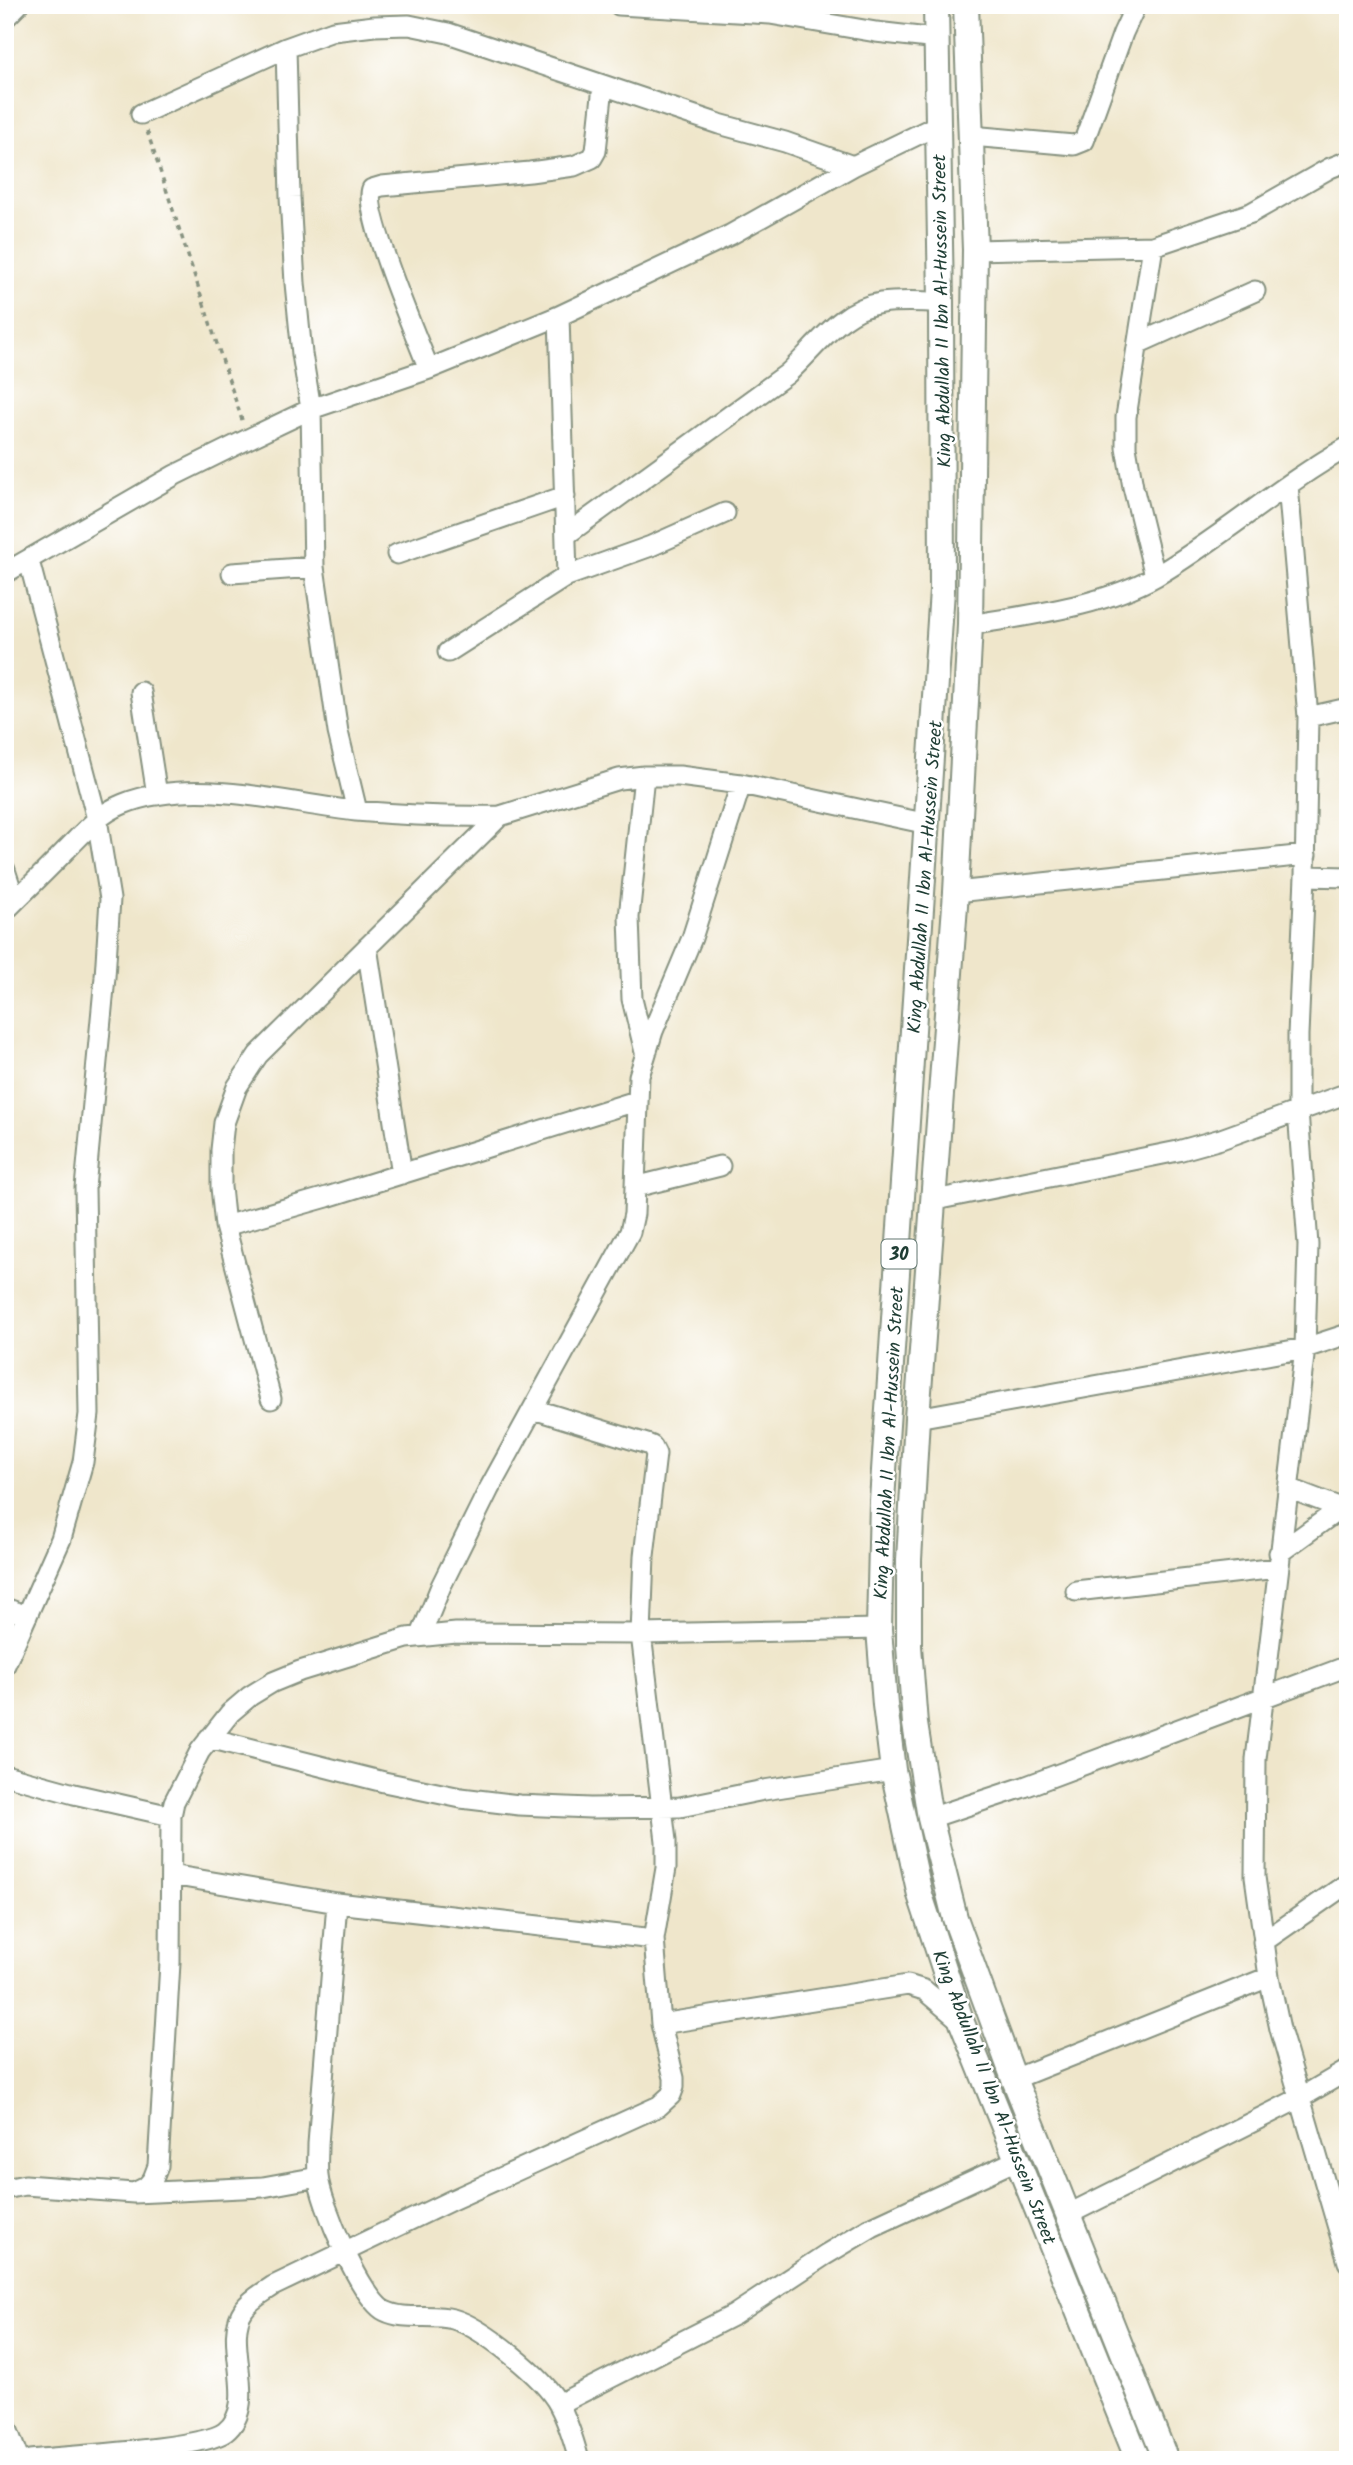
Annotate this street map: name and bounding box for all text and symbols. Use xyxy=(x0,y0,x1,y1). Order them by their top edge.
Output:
street label: King Abdullah II Ibn Al-Hussein Street xyxy=(925,153,961,468)
street label: King Abdullah II Ibn Al-Hussein Street xyxy=(900,719,952,1035)
road number: 30 xyxy=(881,1240,916,1268)
street label: King Abdullah II Ibn Al-Hussein Street xyxy=(867,1285,913,1601)
street label: King Abdullah II Ibn Al-Hussein Street xyxy=(923,1946,1064,2250)

